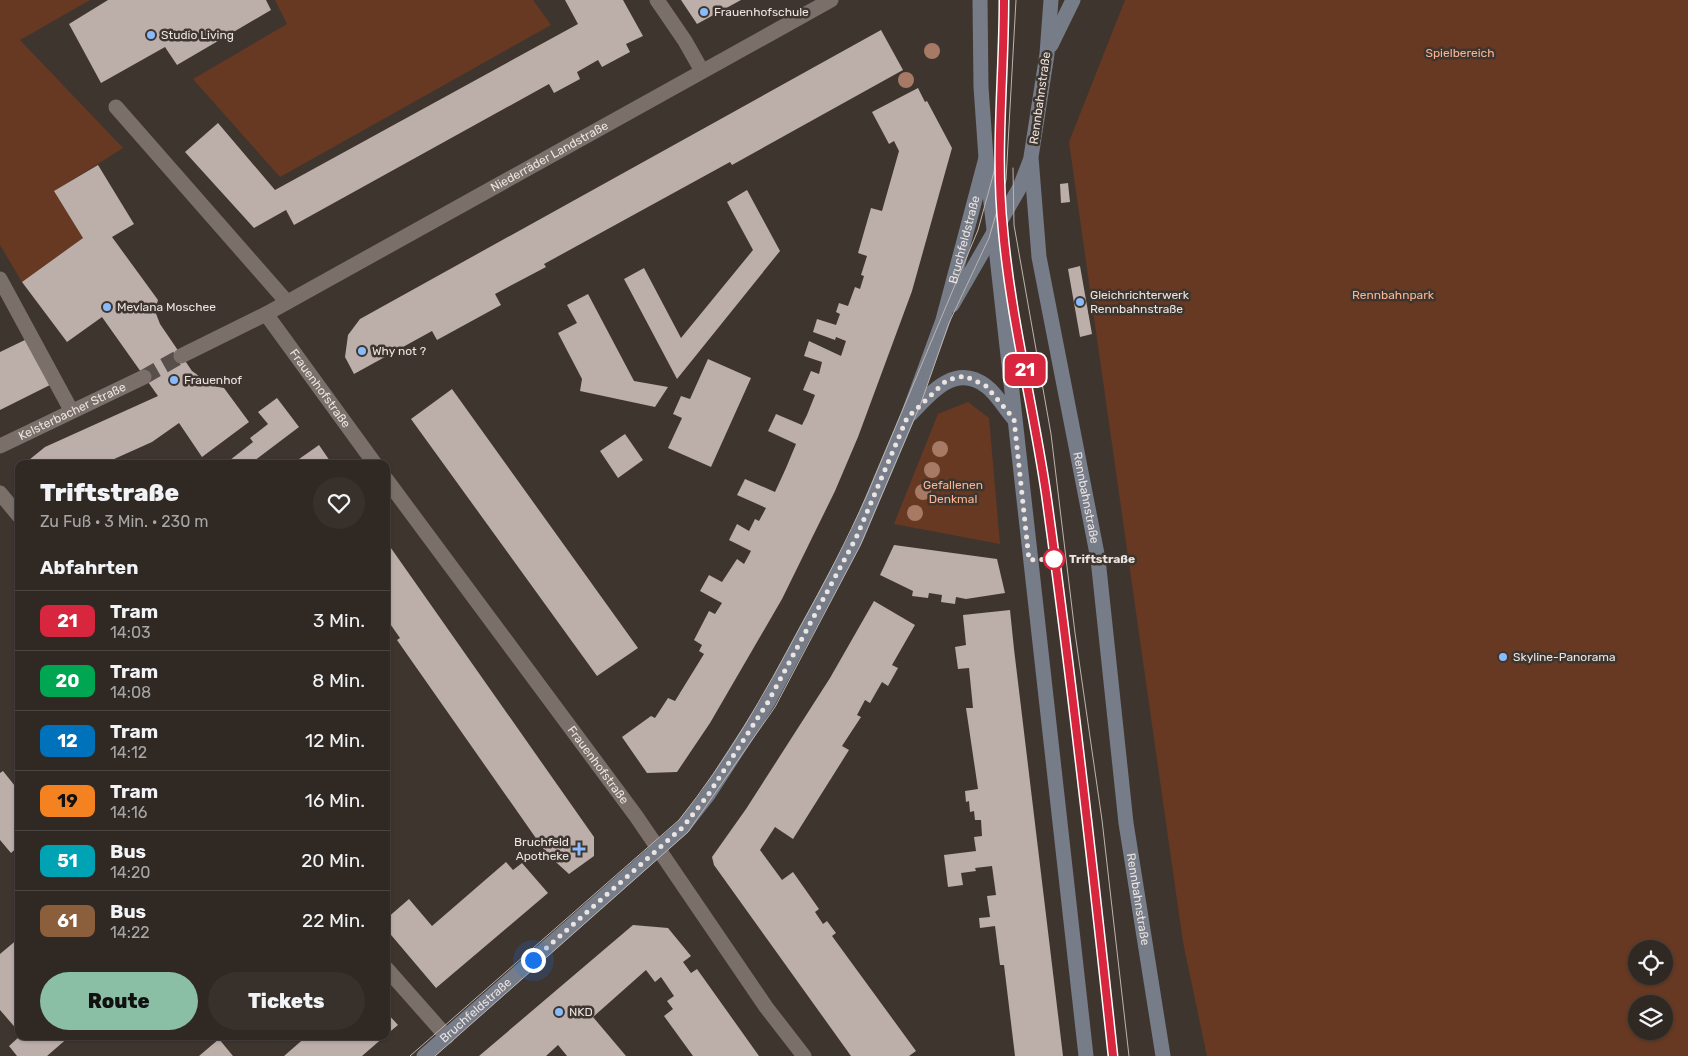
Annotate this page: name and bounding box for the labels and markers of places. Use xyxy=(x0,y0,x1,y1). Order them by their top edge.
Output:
place label: Frauenhofschule xyxy=(714,5,809,19)
marker: Frauenhofschule xyxy=(698,6,710,18)
place label: Studio Living xyxy=(161,28,234,42)
marker: Studio Living xyxy=(145,29,157,41)
place label: Gleichrichterwerk Rennbahnstraße xyxy=(1090,288,1190,316)
marker: Gleichrichterwerk Rennbahnstraße xyxy=(1074,296,1086,308)
place label: Mevlana Moschee xyxy=(117,300,216,314)
marker: Mevlana Moschee xyxy=(101,301,113,313)
place label: Why not ? xyxy=(372,344,426,358)
marker: Why not ? xyxy=(356,345,368,357)
place label: Frauenhof xyxy=(184,373,242,387)
marker: Frauenhof xyxy=(168,374,180,386)
marker: Triftstraße xyxy=(1043,548,1065,570)
place label: Triftstraße xyxy=(1069,552,1135,566)
place label: Skyline-Panorama xyxy=(1513,650,1616,664)
marker: Skyline-Panorama xyxy=(1497,651,1509,663)
place label: Bruchfeld Apotheke xyxy=(514,835,569,863)
marker: Bruchfeld Apotheke xyxy=(573,843,585,855)
place label: NKD xyxy=(569,1005,593,1019)
marker: NKD xyxy=(553,1006,565,1018)

